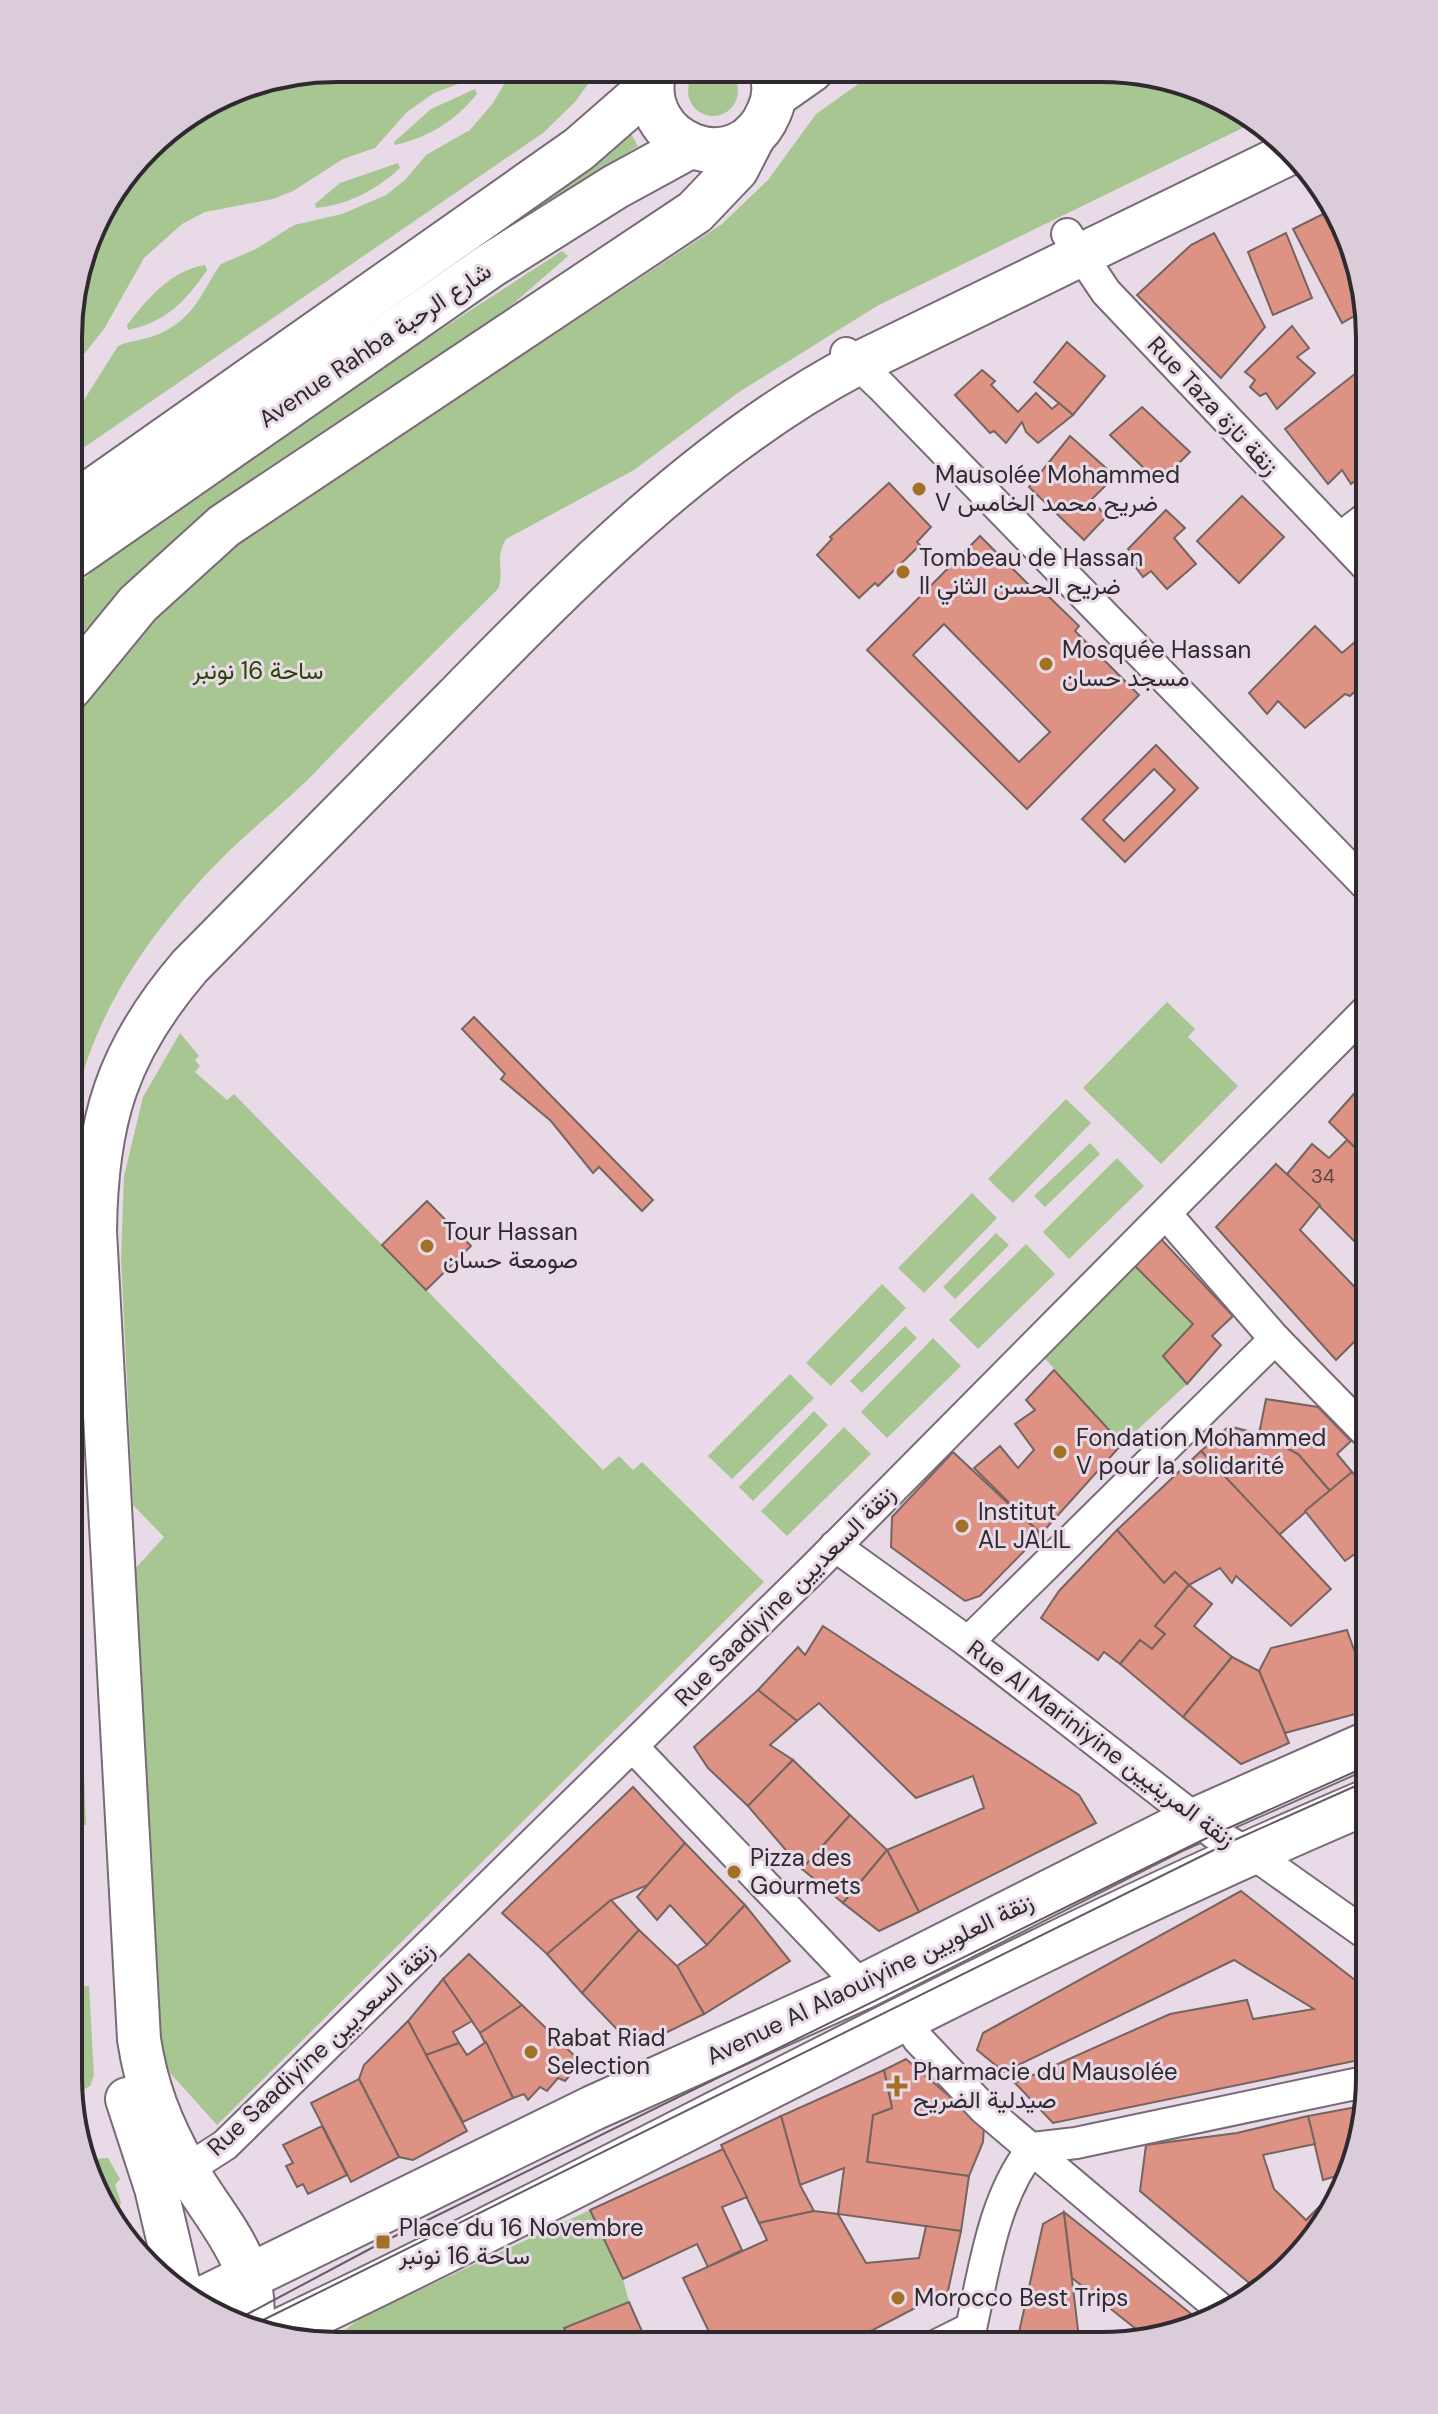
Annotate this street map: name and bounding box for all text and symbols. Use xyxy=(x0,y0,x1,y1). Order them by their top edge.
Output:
street label: Avenue Rahba شارع الرحبة xyxy=(252,255,498,435)
street label: Rue Taza زنقة تازة xyxy=(1141,330,1286,482)
place label: Mausolée Mohammed V ضريح محمد الخامس xyxy=(935,459,1180,520)
marker: Mausolée Mohammed V ضريح محمد الخامس xyxy=(910,480,928,498)
place label: Tombeau de Hassan II ضريح الحسن الثاني xyxy=(919,542,1143,605)
marker: Tombeau de Hassan II ضريح الحسن الثاني xyxy=(894,563,912,581)
place label: Mosquée Hassan مسجد حسان xyxy=(1062,634,1251,693)
park label: ساحة 16 نونبر xyxy=(191,655,324,686)
marker: Mosquée Hassan مسجد حسان xyxy=(1037,655,1055,673)
house number: 34 xyxy=(1311,1163,1335,1189)
place label: Tour Hassan صومعة حسان xyxy=(443,1216,578,1275)
marker: Tour Hassan صومعة حسان xyxy=(418,1237,436,1255)
place label: Fondation Mohammed V pour la solidarité xyxy=(1076,1422,1326,1481)
marker: Fondation Mohammed V pour la solidarité xyxy=(1051,1443,1069,1461)
street label: Rue Saadiyine زنقة السعديين xyxy=(668,1479,902,1713)
place label: Institut AL JALIL xyxy=(978,1496,1071,1555)
marker: Institut AL JALIL xyxy=(953,1517,971,1535)
street label: Rue Al Mariniyine زنقة المرينيين xyxy=(961,1633,1241,1855)
place label: Pizza des Gourmets xyxy=(750,1842,861,1901)
marker: Pizza des Gourmets xyxy=(725,1863,743,1881)
street label: Avenue Al Alaouiyine زنقة العلويين xyxy=(701,1886,1039,2071)
street label: Rue Saadiyine زنقة السعديين xyxy=(200,1935,441,2162)
place label: Rabat Riad Selection xyxy=(547,2022,666,2081)
marker: Rabat Riad Selection xyxy=(522,2043,540,2061)
place label: Pharmacie du Mausolée صيدلية الضريح xyxy=(913,2056,1178,2117)
marker: Pharmacie du Mausolée صيدلية الضريح xyxy=(888,2077,906,2095)
place label: Place du 16 Novembre ساحة 16 نونبر xyxy=(398,2212,644,2271)
marker: Place du 16 Novembre ساحة 16 نونبر xyxy=(374,2233,392,2251)
place label: Morocco Best Trips xyxy=(914,2282,1128,2313)
marker: Morocco Best Trips xyxy=(889,2289,907,2307)

